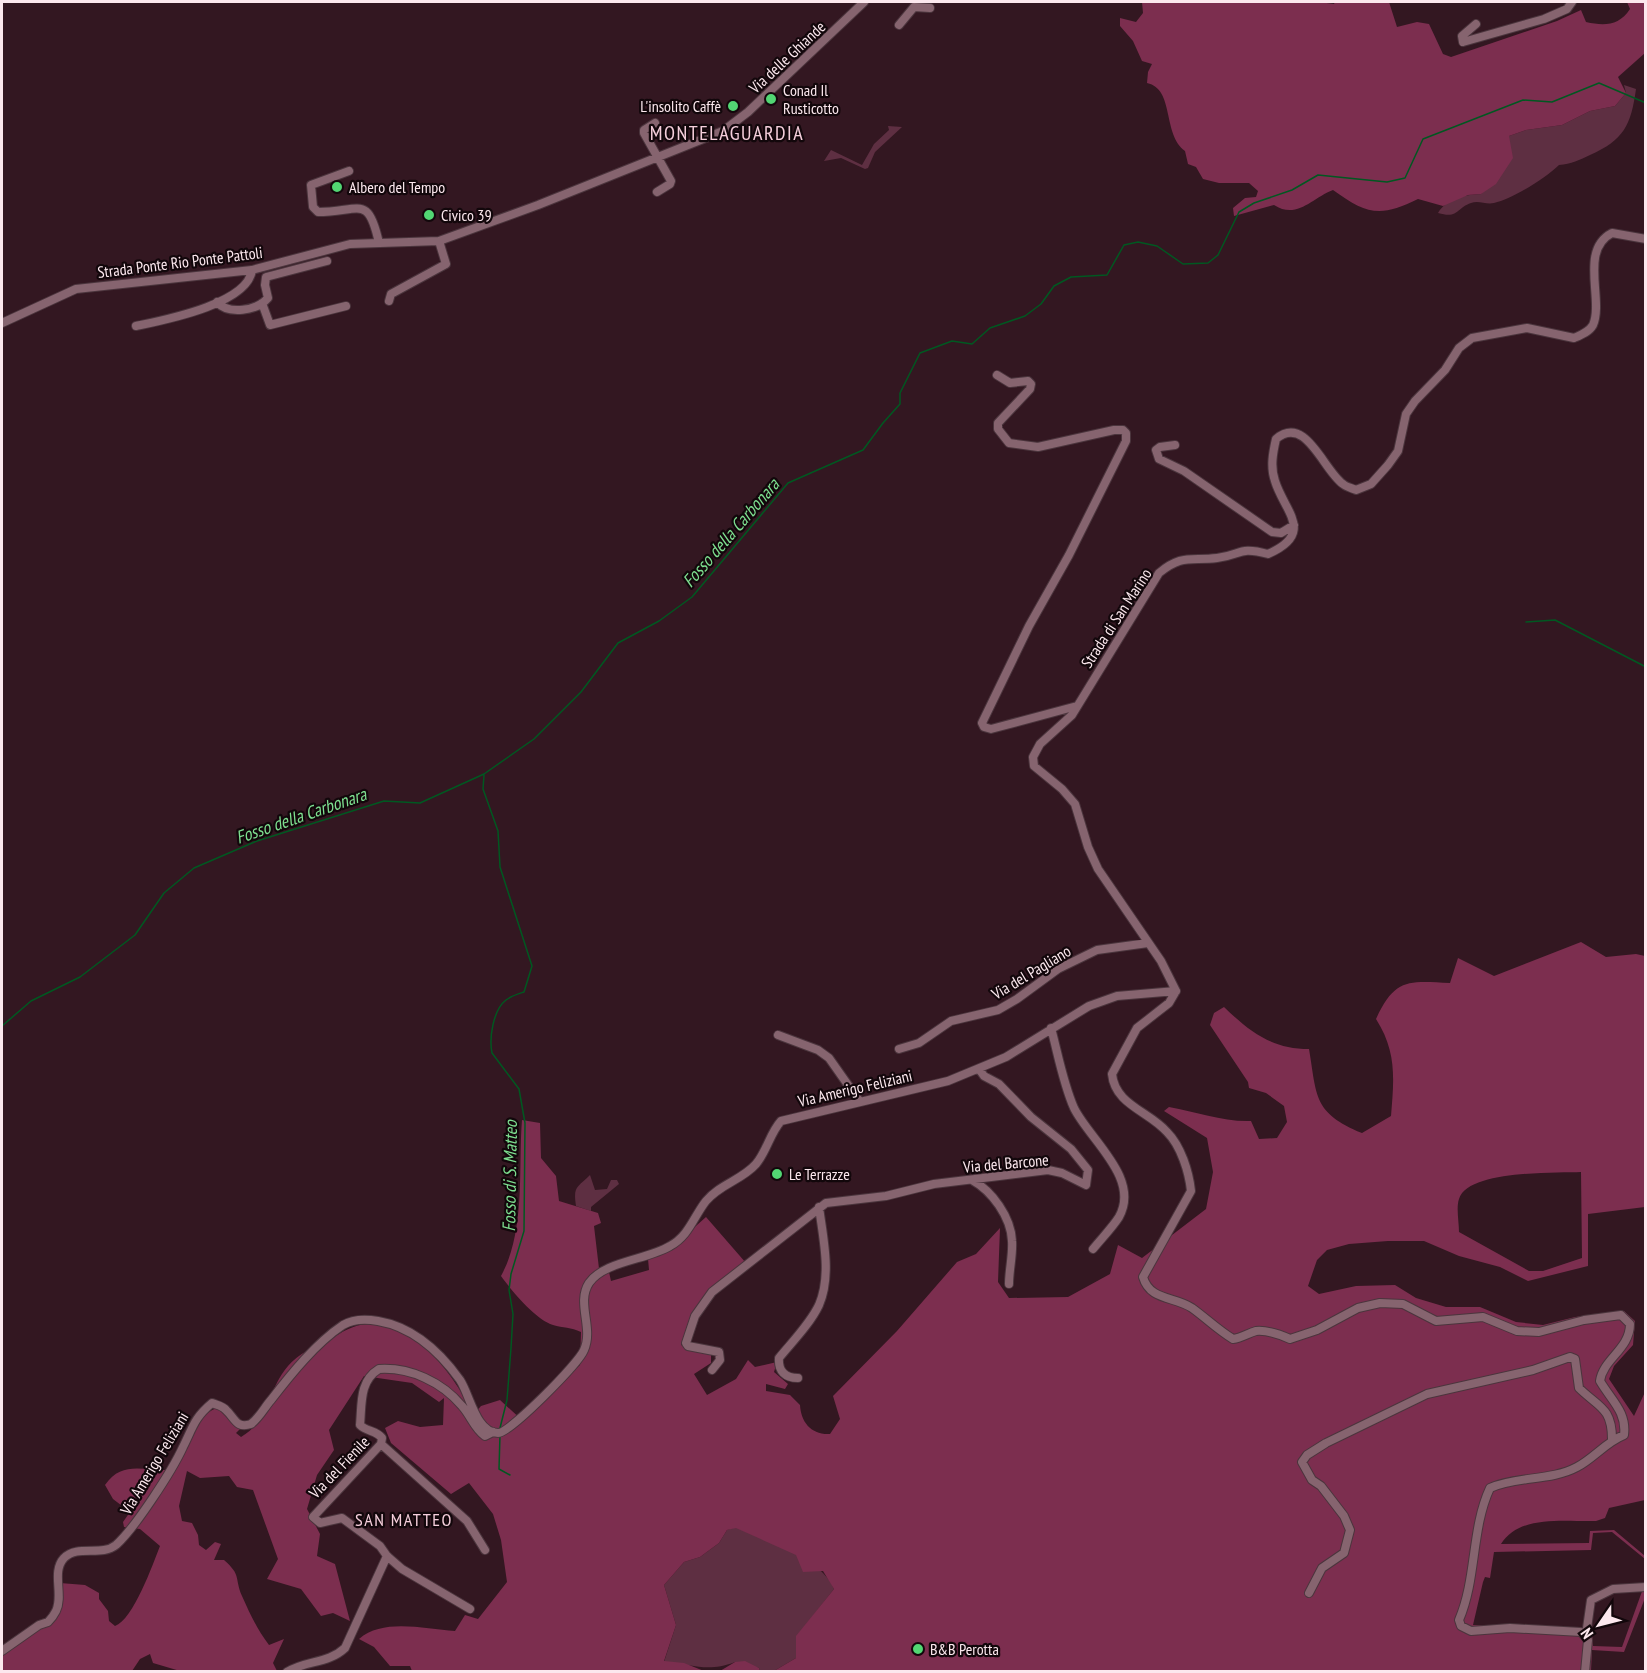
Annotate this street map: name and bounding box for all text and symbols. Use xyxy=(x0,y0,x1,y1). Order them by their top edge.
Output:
street label: Via delle Ghiande xyxy=(744,17,829,98)
place label: Conad Il Rusticotto xyxy=(783,80,839,118)
marker: Conad Il Rusticotto xyxy=(764,92,778,106)
place label: L'insolito Caffè xyxy=(640,96,721,116)
marker: L'insolito Caffè xyxy=(726,99,740,113)
district label: MONTELAGUARDIA xyxy=(650,120,804,146)
place label: Albero del Tempo xyxy=(349,177,445,197)
marker: Albero del Tempo xyxy=(330,180,344,194)
place label: Civico 39 xyxy=(441,205,492,225)
marker: Civico 39 xyxy=(422,208,436,222)
street label: Strada Ponte Rio Ponte Pattoli xyxy=(96,242,264,282)
water label: Fosso della Carbonara xyxy=(677,473,785,592)
street label: Strada di San Marino xyxy=(1076,564,1156,671)
water label: Fosso della Carbonara xyxy=(233,782,370,849)
street label: Via del Pagliano xyxy=(987,940,1074,1004)
street label: Via Amerigo Feliziani xyxy=(795,1065,914,1111)
water label: Fosso di S. Matteo xyxy=(497,1119,522,1232)
street label: Via del Barcone xyxy=(961,1149,1050,1177)
place label: Le Terrazze xyxy=(789,1164,850,1184)
marker: Le Terrazze xyxy=(770,1167,784,1181)
street label: Via Amerigo Feliziani xyxy=(115,1408,193,1519)
street label: Via del Fienile xyxy=(304,1432,374,1503)
district label: SAN MATTEO xyxy=(355,1508,453,1531)
north arrow xyxy=(1569,1595,1629,1655)
text: N xyxy=(1576,1624,1597,1643)
place label: B&B Perotta xyxy=(930,1639,999,1659)
marker: B&B Perotta xyxy=(911,1642,925,1656)

